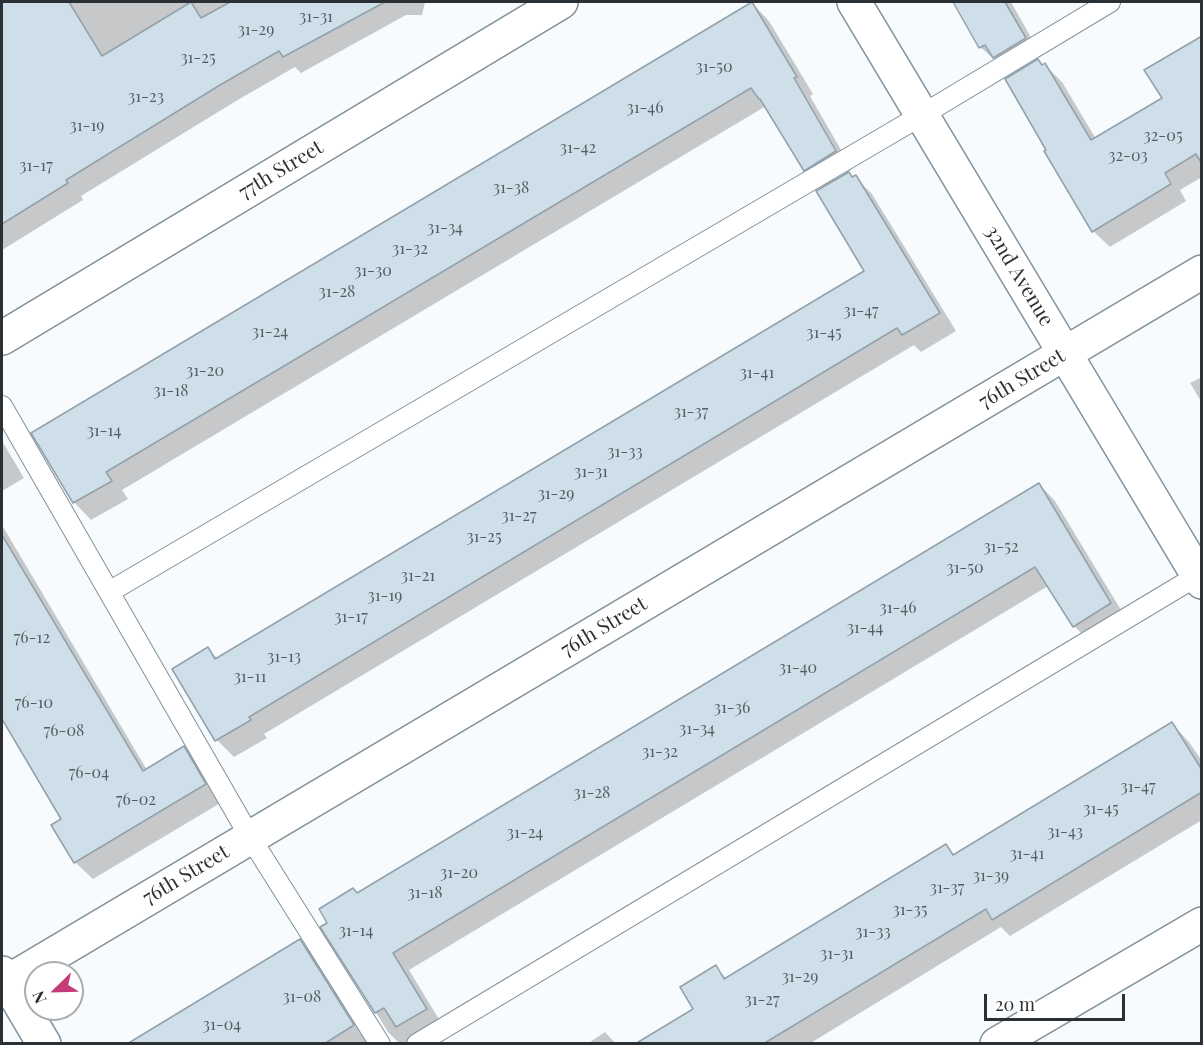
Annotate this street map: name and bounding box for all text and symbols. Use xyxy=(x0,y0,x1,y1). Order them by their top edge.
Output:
house number: 31-31 xyxy=(299,7,333,27)
house number: 31-29 xyxy=(238,20,274,40)
house number: 31-25 xyxy=(180,48,216,68)
house number: 31-50 xyxy=(695,57,733,77)
house number: 31-23 xyxy=(128,87,164,107)
house number: 31-46 xyxy=(626,98,664,118)
house number: 31-19 xyxy=(70,116,104,136)
house number: 32-05 xyxy=(1143,126,1183,146)
street label: 77th Street xyxy=(235,136,327,204)
house number: 31-42 xyxy=(560,138,596,158)
house number: 32-03 xyxy=(1108,146,1148,166)
house number: 31-17 xyxy=(19,156,53,176)
house number: 31-38 xyxy=(493,178,529,198)
house number: 31-34 xyxy=(427,218,463,238)
street label: 32nd Avenue xyxy=(980,221,1058,331)
house number: 31-32 xyxy=(392,239,428,259)
house number: 31-30 xyxy=(354,261,392,281)
house number: 31-28 xyxy=(319,282,355,302)
house number: 31-47 xyxy=(843,301,879,321)
house number: 31-24 xyxy=(252,322,288,342)
house number: 31-45 xyxy=(806,323,842,343)
street label: 76th Street xyxy=(975,344,1069,414)
house number: 31-20 xyxy=(186,361,224,381)
house number: 31-41 xyxy=(740,363,774,383)
house number: 31-18 xyxy=(153,381,189,401)
house number: 31-37 xyxy=(674,402,708,422)
house number: 31-14 xyxy=(87,421,121,441)
house number: 31-33 xyxy=(607,442,643,462)
house number: 31-31 xyxy=(574,462,608,482)
house number: 31-29 xyxy=(538,484,574,504)
house number: 31-27 xyxy=(501,506,537,526)
house number: 31-25 xyxy=(466,527,502,547)
house number: 31-52 xyxy=(983,537,1019,557)
house number: 31-50 xyxy=(946,558,984,578)
house number: 31-21 xyxy=(401,566,435,586)
house number: 31-19 xyxy=(368,586,402,606)
street label: 76th Street xyxy=(557,592,651,662)
house number: 31-46 xyxy=(879,598,917,618)
house number: 31-17 xyxy=(334,607,368,627)
house number: 31-44 xyxy=(847,618,883,638)
house number: 76-12 xyxy=(14,628,50,648)
house number: 31-13 xyxy=(267,647,301,667)
house number: 31-40 xyxy=(779,658,817,678)
house number: 31-11 xyxy=(234,667,266,687)
house number: 76-10 xyxy=(15,693,53,713)
house number: 31-36 xyxy=(714,698,750,718)
house number: 31-34 xyxy=(679,719,715,739)
house number: 76-08 xyxy=(44,721,84,741)
house number: 31-32 xyxy=(642,742,678,762)
house number: 76-04 xyxy=(69,763,109,783)
house number: 31-47 xyxy=(1120,777,1156,797)
house number: 31-28 xyxy=(574,783,610,803)
house number: 76-02 xyxy=(116,790,156,810)
house number: 31-45 xyxy=(1083,799,1119,819)
house number: 31-43 xyxy=(1047,822,1083,842)
house number: 31-24 xyxy=(507,823,543,843)
street label: 76th Street xyxy=(139,840,233,910)
house number: 31-41 xyxy=(1010,844,1044,864)
house number: 31-20 xyxy=(440,863,478,883)
house number: 31-39 xyxy=(973,866,1009,886)
house number: 31-37 xyxy=(930,878,964,898)
house number: 31-18 xyxy=(407,883,443,903)
house number: 31-35 xyxy=(893,900,927,920)
house number: 31-14 xyxy=(339,921,373,941)
house number: 31-33 xyxy=(855,922,891,942)
house number: 31-31 xyxy=(820,944,854,964)
north arrow xyxy=(24,961,84,1021)
house number: 31-29 xyxy=(782,967,818,987)
scale bar xyxy=(987,982,1128,1020)
house number: 31-08 xyxy=(283,987,321,1007)
text: N xyxy=(27,988,51,1007)
house number: 31-27 xyxy=(744,990,780,1010)
text: 20 m xyxy=(995,992,1035,1016)
house number: 31-04 xyxy=(203,1015,241,1035)

